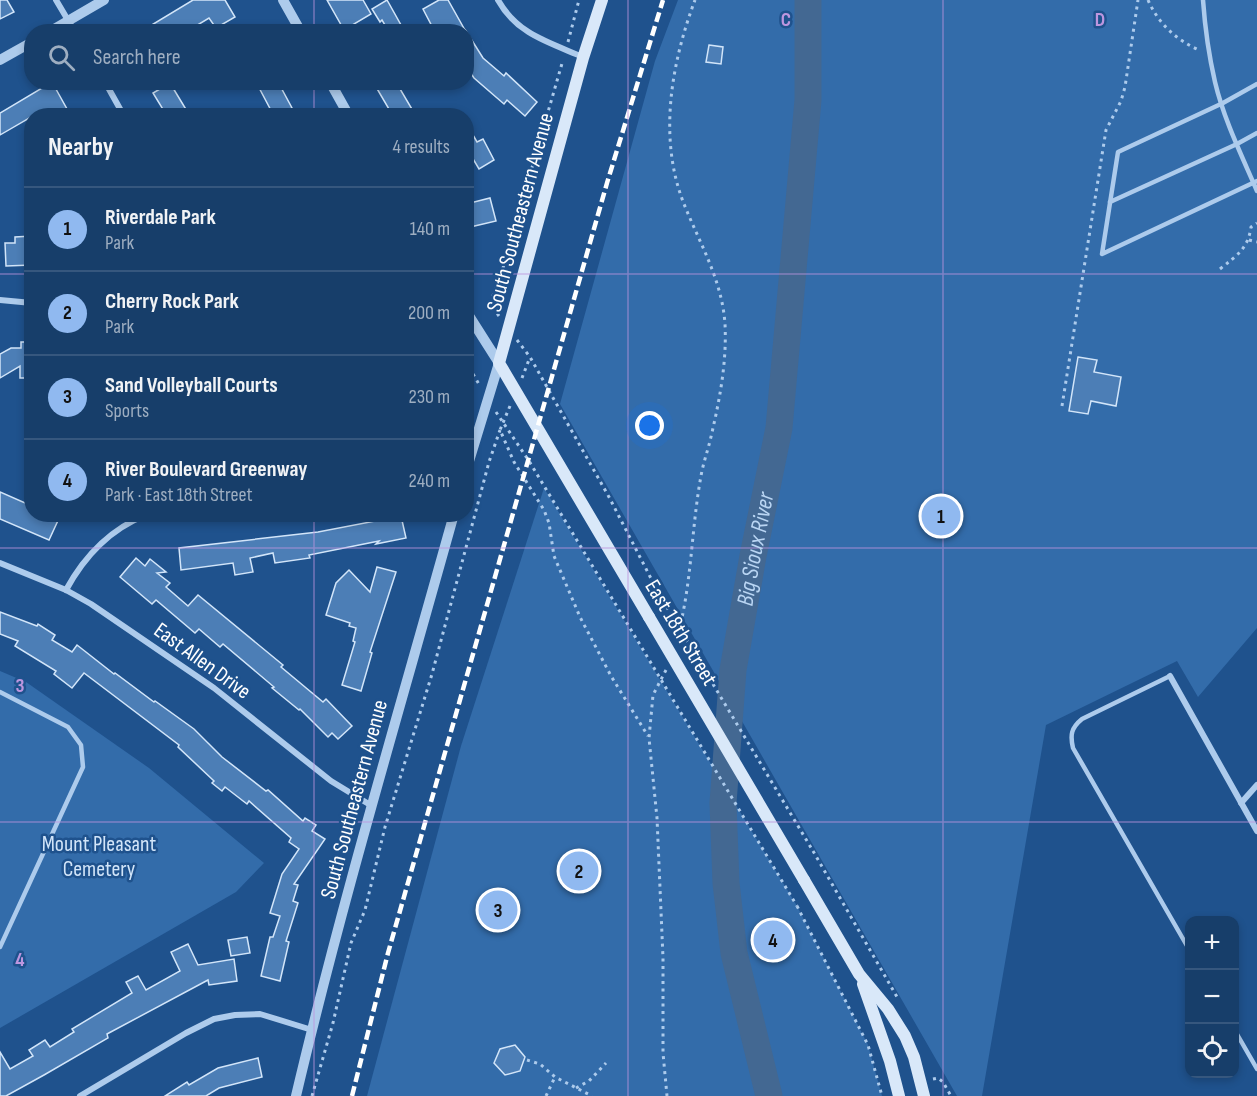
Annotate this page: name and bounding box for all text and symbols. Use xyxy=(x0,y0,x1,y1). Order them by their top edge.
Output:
text: C xyxy=(781,8,791,32)
text: D xyxy=(1095,8,1105,32)
search box xyxy=(24,24,474,90)
icon: search xyxy=(45,41,78,74)
text: Search here xyxy=(93,44,180,71)
street label: South Southeastern Avenue xyxy=(481,110,560,315)
text: Nearby xyxy=(48,132,114,163)
text: 4 results xyxy=(393,135,450,159)
text: Riverdale Park xyxy=(105,204,216,231)
text: 1 xyxy=(64,217,71,241)
text: 140 m xyxy=(410,217,450,241)
text: Park xyxy=(105,231,134,255)
text: Cherry Rock Park xyxy=(105,288,239,315)
text: 2 xyxy=(63,301,72,325)
text: 200 m xyxy=(408,301,450,325)
text: Park xyxy=(105,315,134,339)
text: Sand Volleyball Courts xyxy=(105,372,278,399)
text: 3 xyxy=(63,385,72,409)
text: 230 m xyxy=(408,385,450,409)
text: Sports xyxy=(105,399,149,423)
your location xyxy=(635,411,664,440)
text: River Boulevard Greenway xyxy=(105,456,308,483)
text: 4 xyxy=(63,469,72,493)
text: 240 m xyxy=(409,469,450,493)
text: Park · East 18th Street xyxy=(105,483,253,507)
water label: Big Sioux River xyxy=(730,489,781,608)
pin: 1 xyxy=(922,494,960,538)
street label: East 18th Street xyxy=(639,575,723,691)
street label: East Allen Drive xyxy=(148,617,256,705)
text: 3 xyxy=(16,674,25,698)
street label: South Southeastern Avenue xyxy=(315,697,394,902)
park label: Mount Pleasant Cemetery xyxy=(42,831,156,883)
pin: 2 xyxy=(560,848,598,894)
pin: 3 xyxy=(478,888,518,932)
map controls xyxy=(1185,916,1239,1078)
button: + xyxy=(1185,916,1239,970)
pin: 4 xyxy=(754,918,792,962)
text: 4 xyxy=(15,948,25,972)
button: − xyxy=(1185,970,1239,1024)
button: locate xyxy=(1185,1024,1239,1078)

